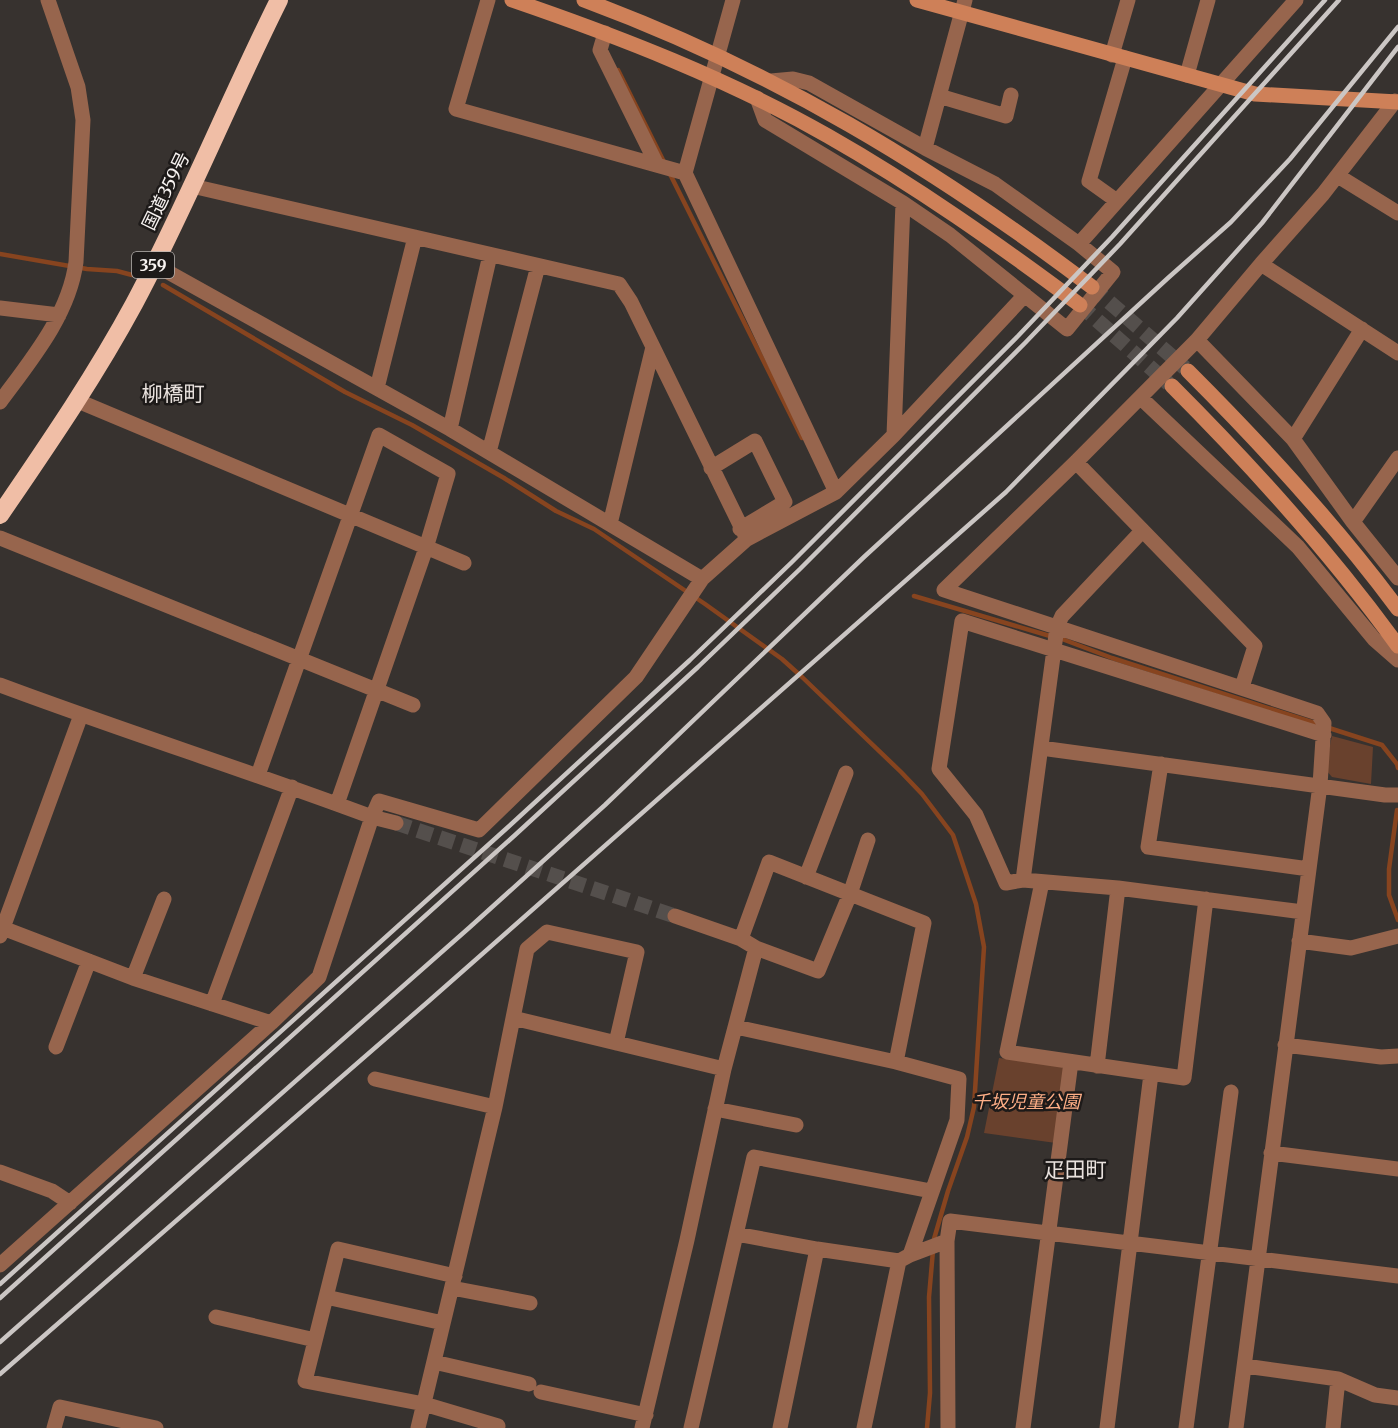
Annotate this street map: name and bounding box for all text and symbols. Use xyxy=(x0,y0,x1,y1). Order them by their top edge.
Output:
street label: 国道359号 xyxy=(137,148,194,234)
road number: 359 xyxy=(132,252,174,278)
district label: 柳橋町 xyxy=(142,380,205,407)
park label: 千坂児童公園 xyxy=(972,1090,1083,1113)
district label: 疋田町 xyxy=(1044,1156,1107,1183)

